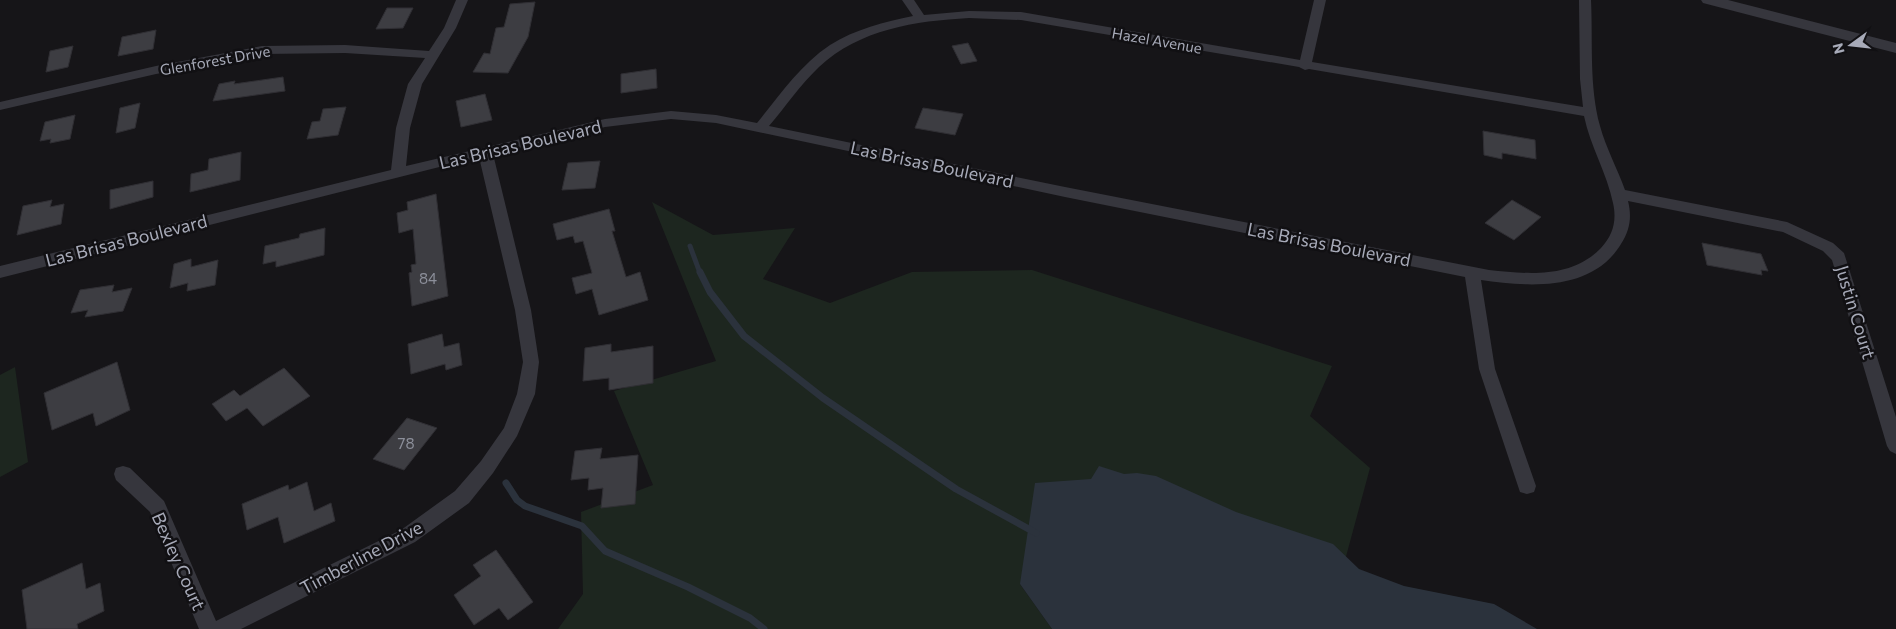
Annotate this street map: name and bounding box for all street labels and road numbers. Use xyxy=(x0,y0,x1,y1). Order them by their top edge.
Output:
street label: Hazel Avenue xyxy=(1111,23,1204,57)
street label: Glenforest Drive xyxy=(159,41,272,79)
street label: Las Brisas Boulevard xyxy=(437,115,603,173)
street label: Las Brisas Boulevard xyxy=(849,136,1015,192)
street label: Las Brisas Boulevard xyxy=(43,209,209,271)
street label: Las Brisas Boulevard xyxy=(1245,217,1413,271)
street label: Justin Court xyxy=(1831,262,1881,362)
street label: Bexley Court xyxy=(148,509,210,613)
street label: Timberline Drive xyxy=(296,516,426,598)

